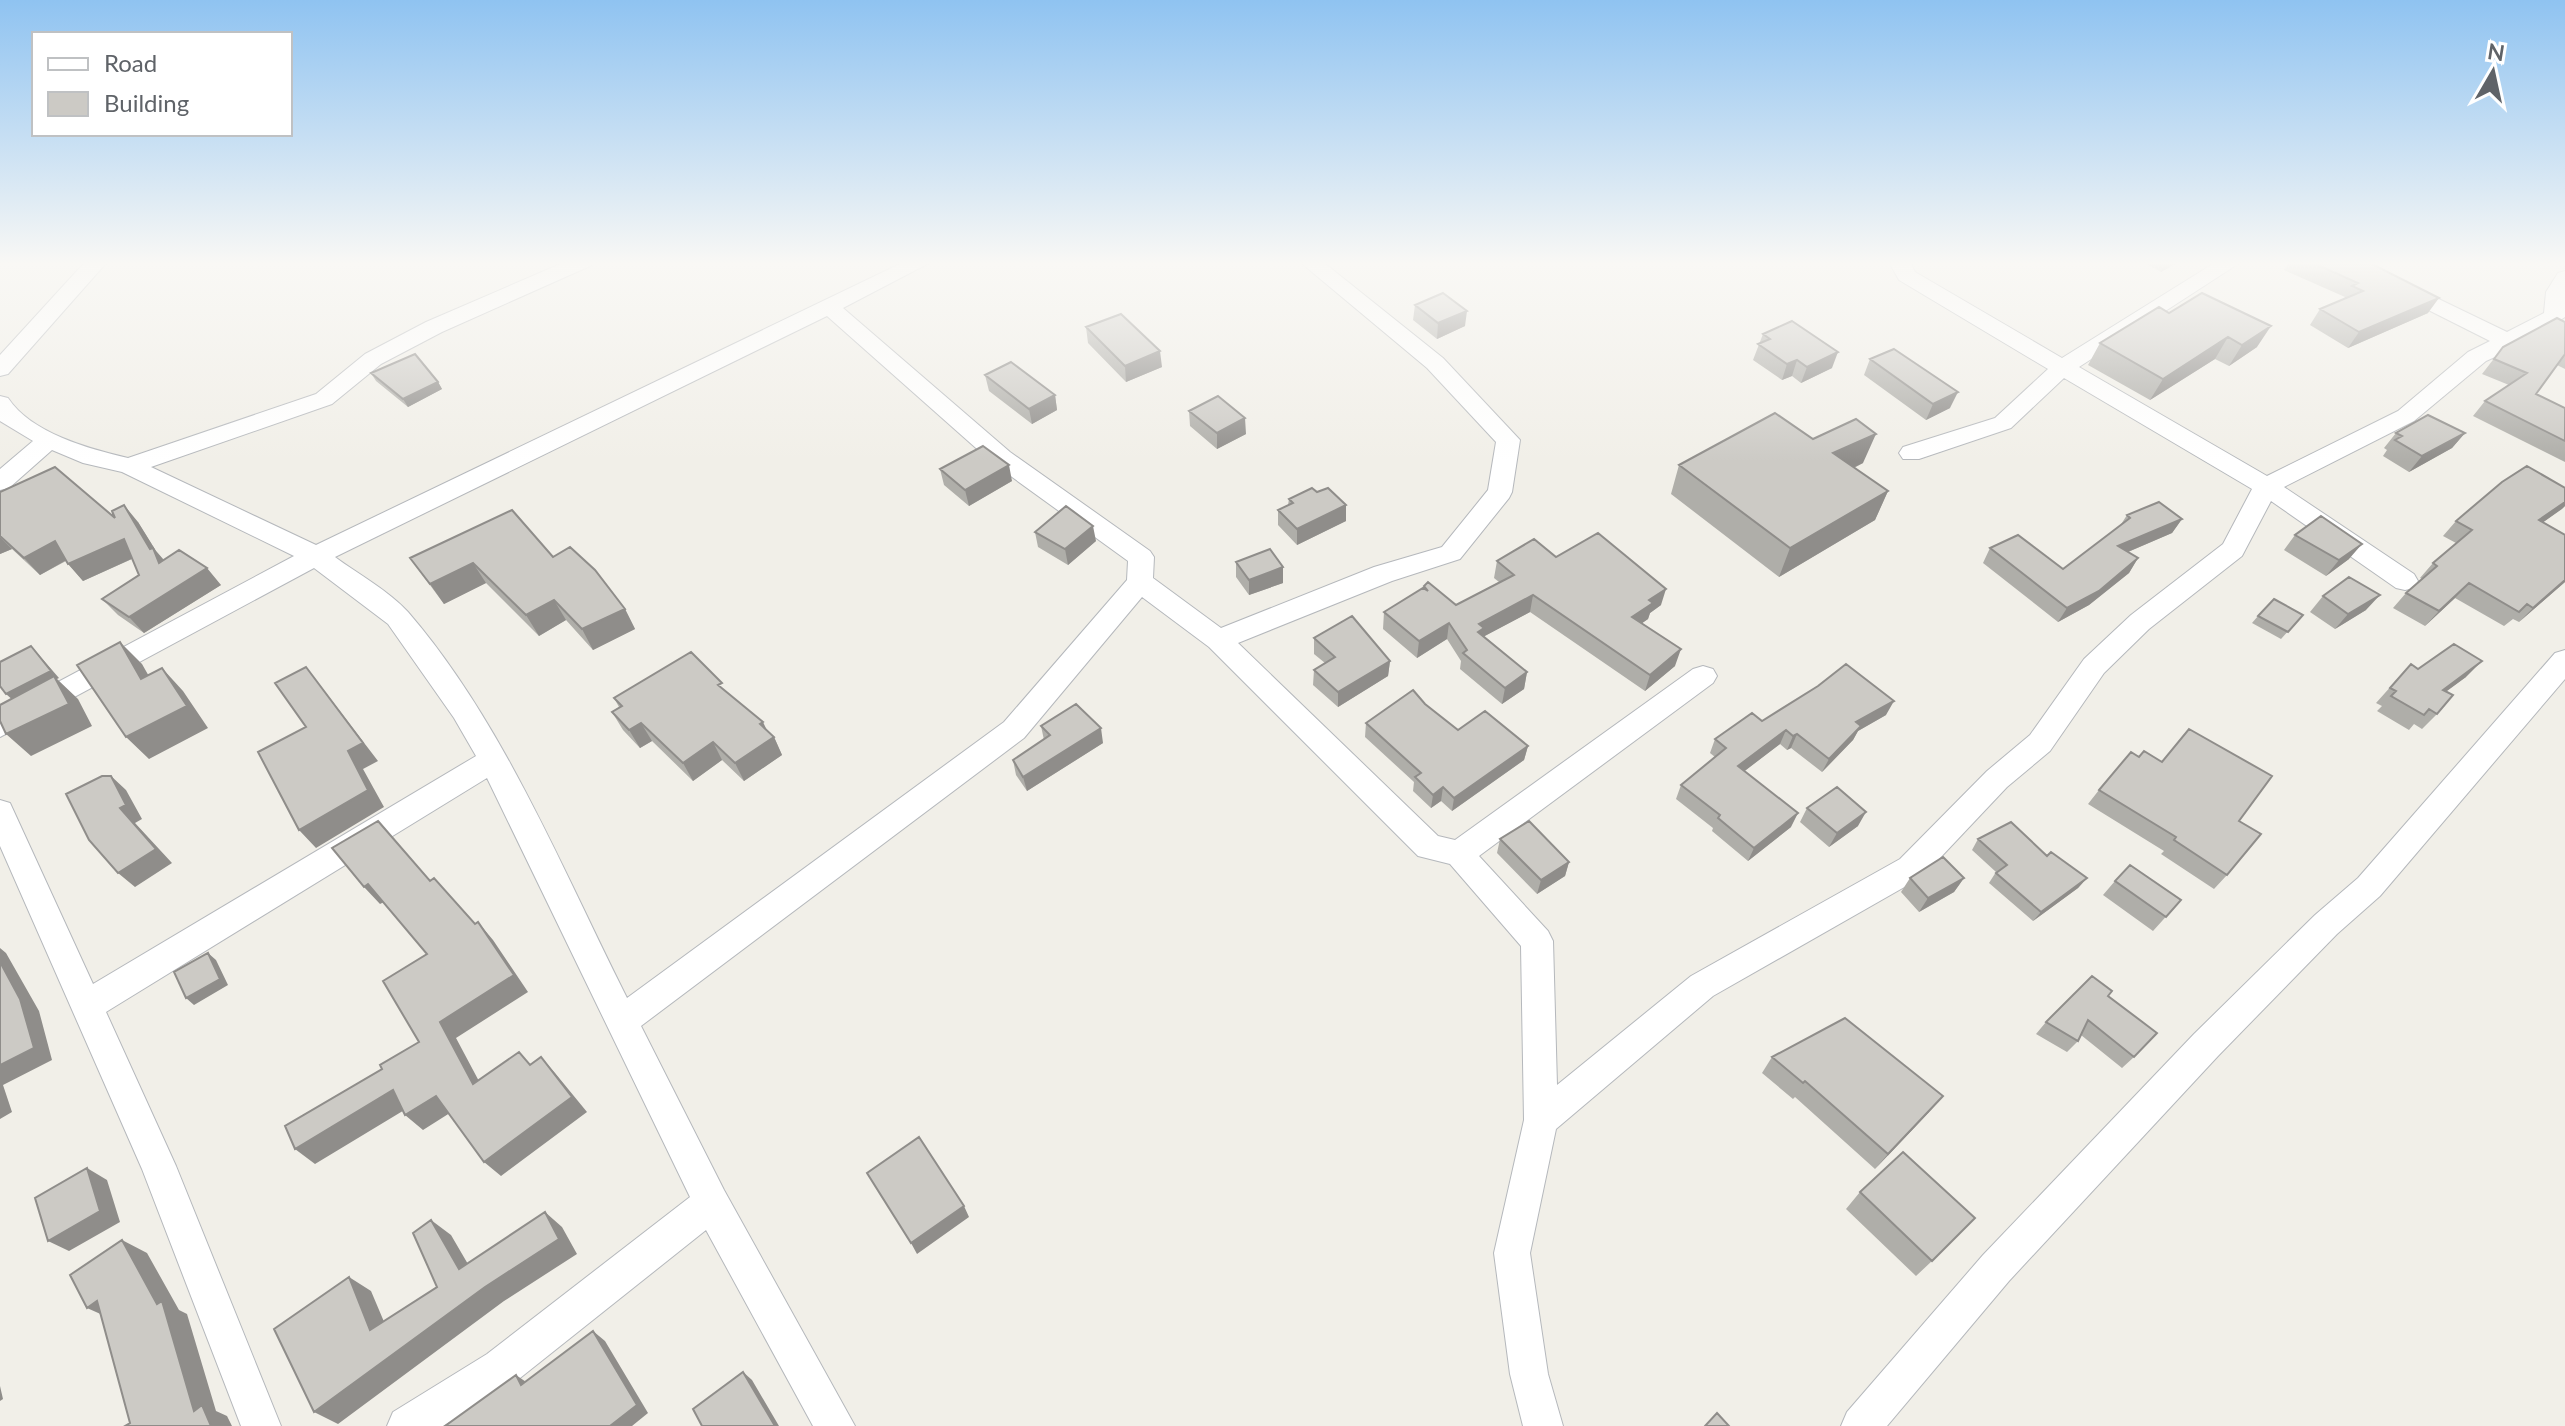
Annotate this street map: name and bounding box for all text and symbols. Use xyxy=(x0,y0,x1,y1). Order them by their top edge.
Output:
legend xyxy=(32,32,292,136)
north arrow xyxy=(2453,32,2533,112)
text: N xyxy=(2486,37,2507,66)
text: Road xyxy=(104,48,157,77)
text: Building xyxy=(104,88,189,117)

